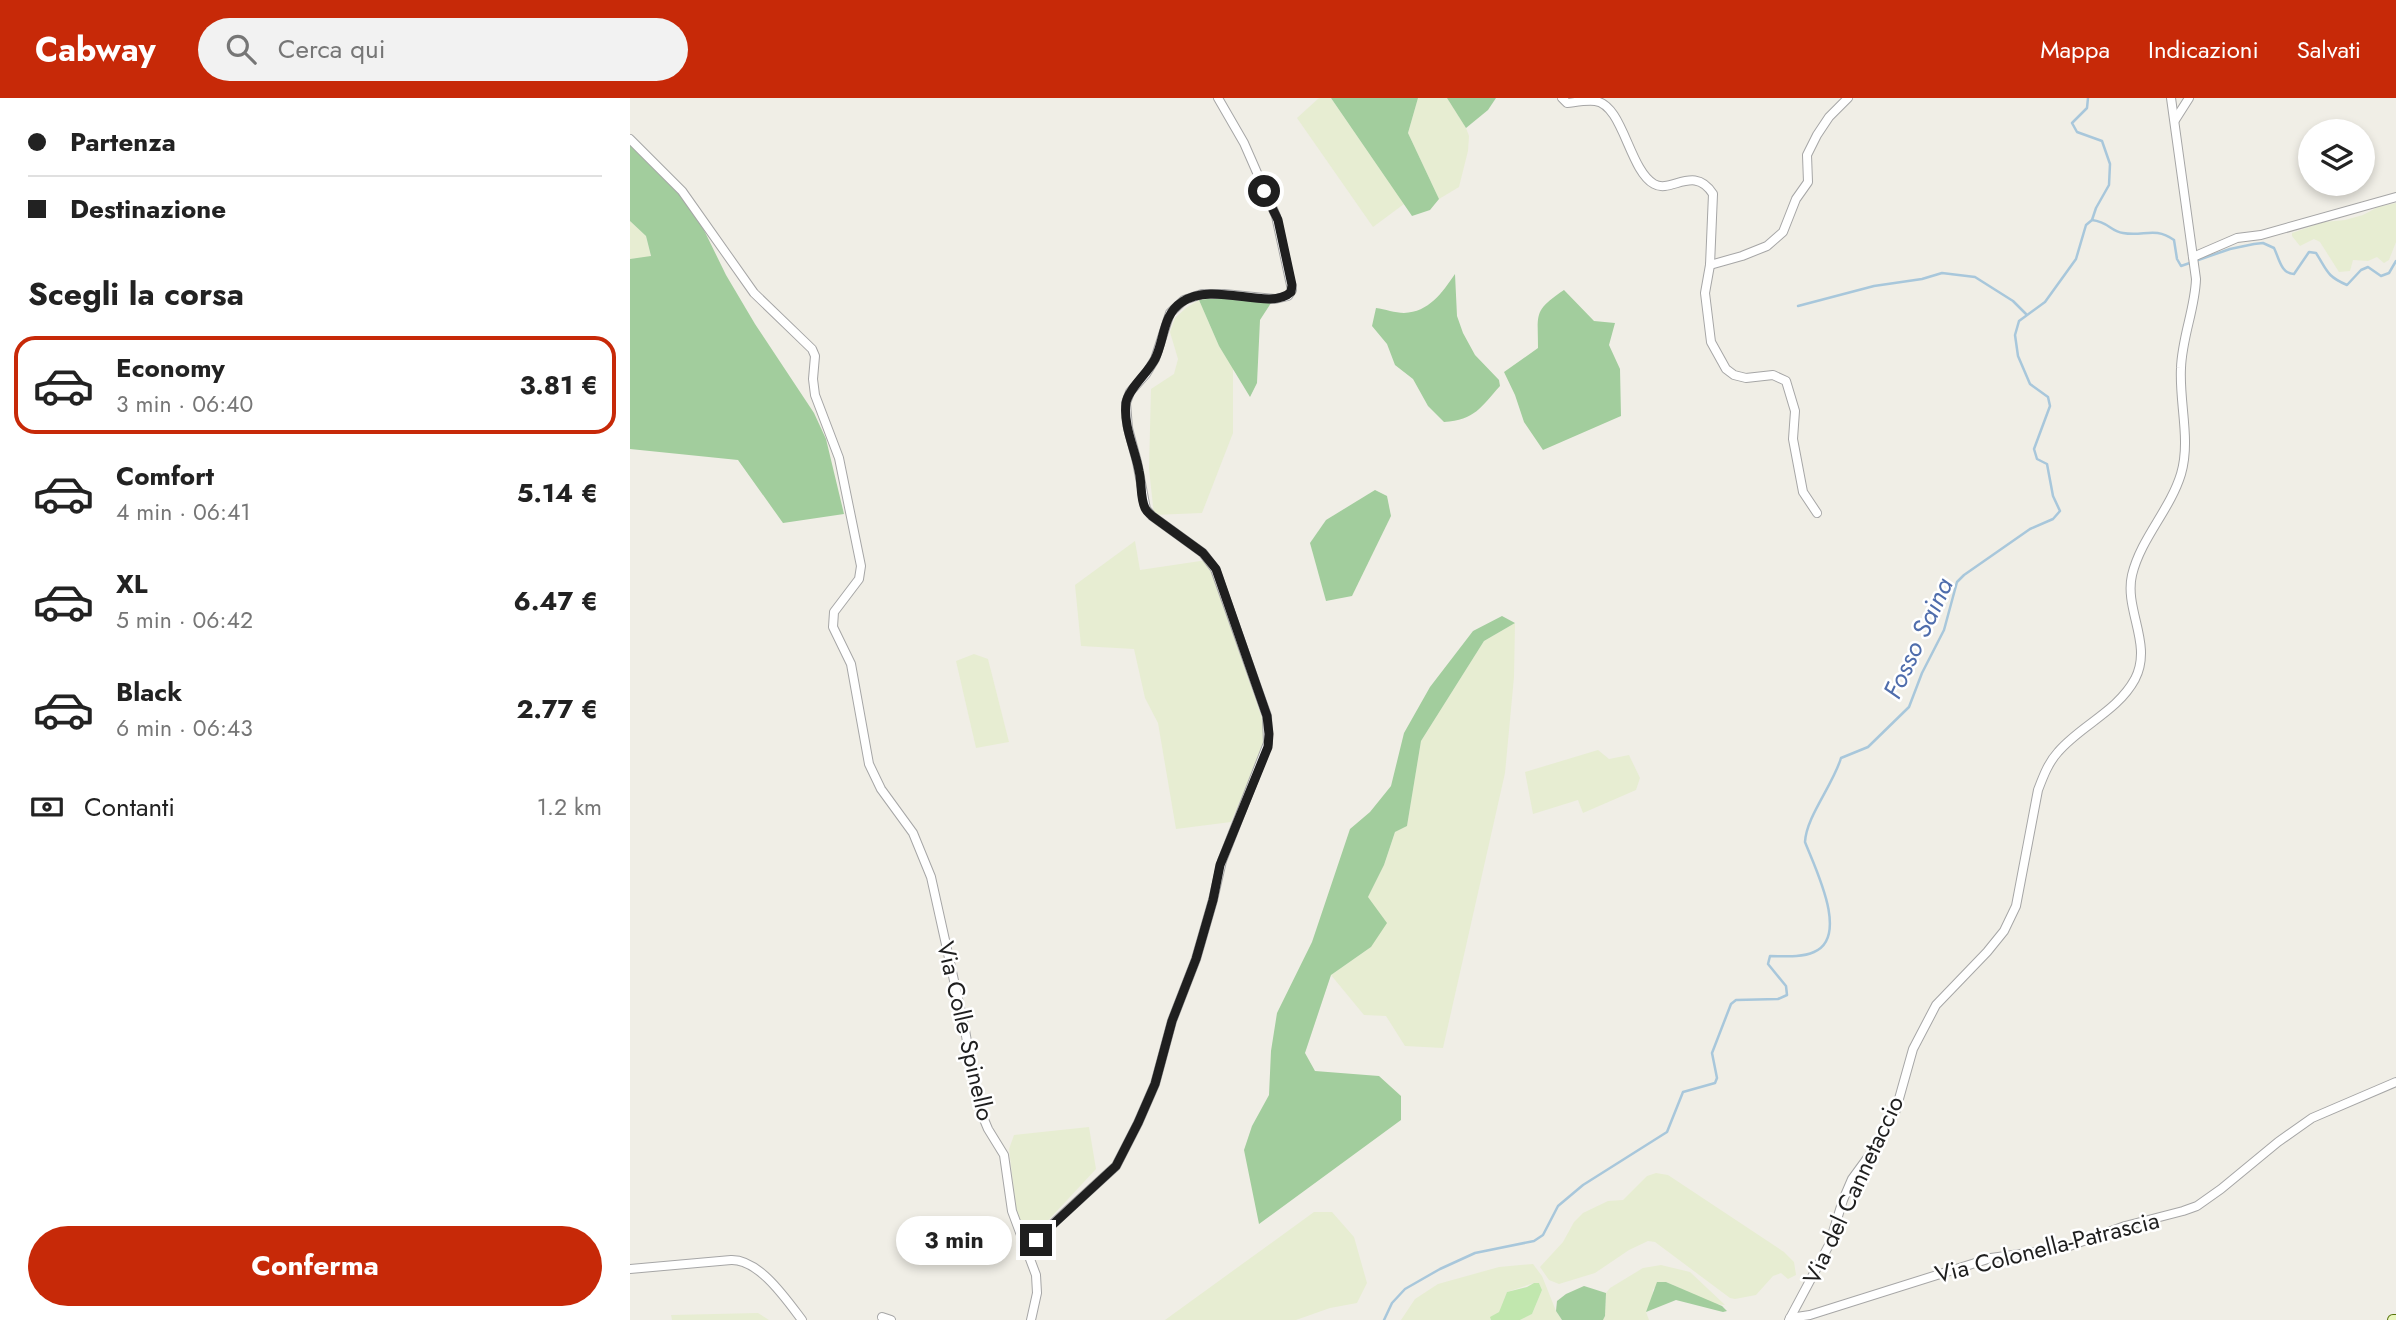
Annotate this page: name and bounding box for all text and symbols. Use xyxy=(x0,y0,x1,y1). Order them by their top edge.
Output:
search box xyxy=(198,18,688,81)
text: Cabway xyxy=(35,26,156,73)
icon: search xyxy=(222,30,260,68)
text: Cerca qui xyxy=(278,30,385,68)
text: Mappa xyxy=(2040,32,2110,67)
text: Indicazioni xyxy=(2148,32,2259,67)
text: Salvati xyxy=(2297,32,2361,67)
map controls xyxy=(2298,119,2375,196)
button: layers xyxy=(2298,119,2375,196)
text: Partenza xyxy=(70,123,176,161)
route start xyxy=(1248,175,1280,207)
text: Destinazione xyxy=(70,190,226,228)
text: Scegli la corsa xyxy=(28,271,244,317)
text: Economy xyxy=(116,349,225,387)
icon: car xyxy=(32,354,95,417)
text: 3.81 € xyxy=(520,366,598,404)
text: 3 min · 06:40 xyxy=(116,387,253,421)
text: Comfort xyxy=(116,457,214,495)
icon: car xyxy=(32,462,95,525)
text: 5.14 € xyxy=(517,474,598,512)
text: 4 min · 06:41 xyxy=(116,495,251,529)
text: XL xyxy=(116,565,148,603)
icon: car xyxy=(32,570,95,633)
water label: Fosso Saina xyxy=(1873,571,1963,705)
text: 6.47 € xyxy=(514,582,598,620)
text: 5 min · 06:42 xyxy=(116,603,253,637)
text: Black xyxy=(116,673,182,711)
icon: car xyxy=(32,678,95,741)
text: 2.77 € xyxy=(516,690,598,728)
text: 6 min · 06:43 xyxy=(116,711,253,745)
icon: cash xyxy=(28,788,66,826)
text: Contanti xyxy=(84,788,175,826)
text: 1.2 km xyxy=(537,790,602,824)
street label: Via Colle Spinello xyxy=(928,938,1004,1124)
street label: Via del Cannetaccio xyxy=(1794,1090,1912,1290)
street label: Via Colonella-Patrascia xyxy=(1931,1202,2163,1292)
callout: 3 min xyxy=(896,1216,1012,1264)
text: 3 min xyxy=(924,1223,984,1257)
route end xyxy=(1020,1224,1052,1256)
button: Conferma xyxy=(28,1226,602,1306)

